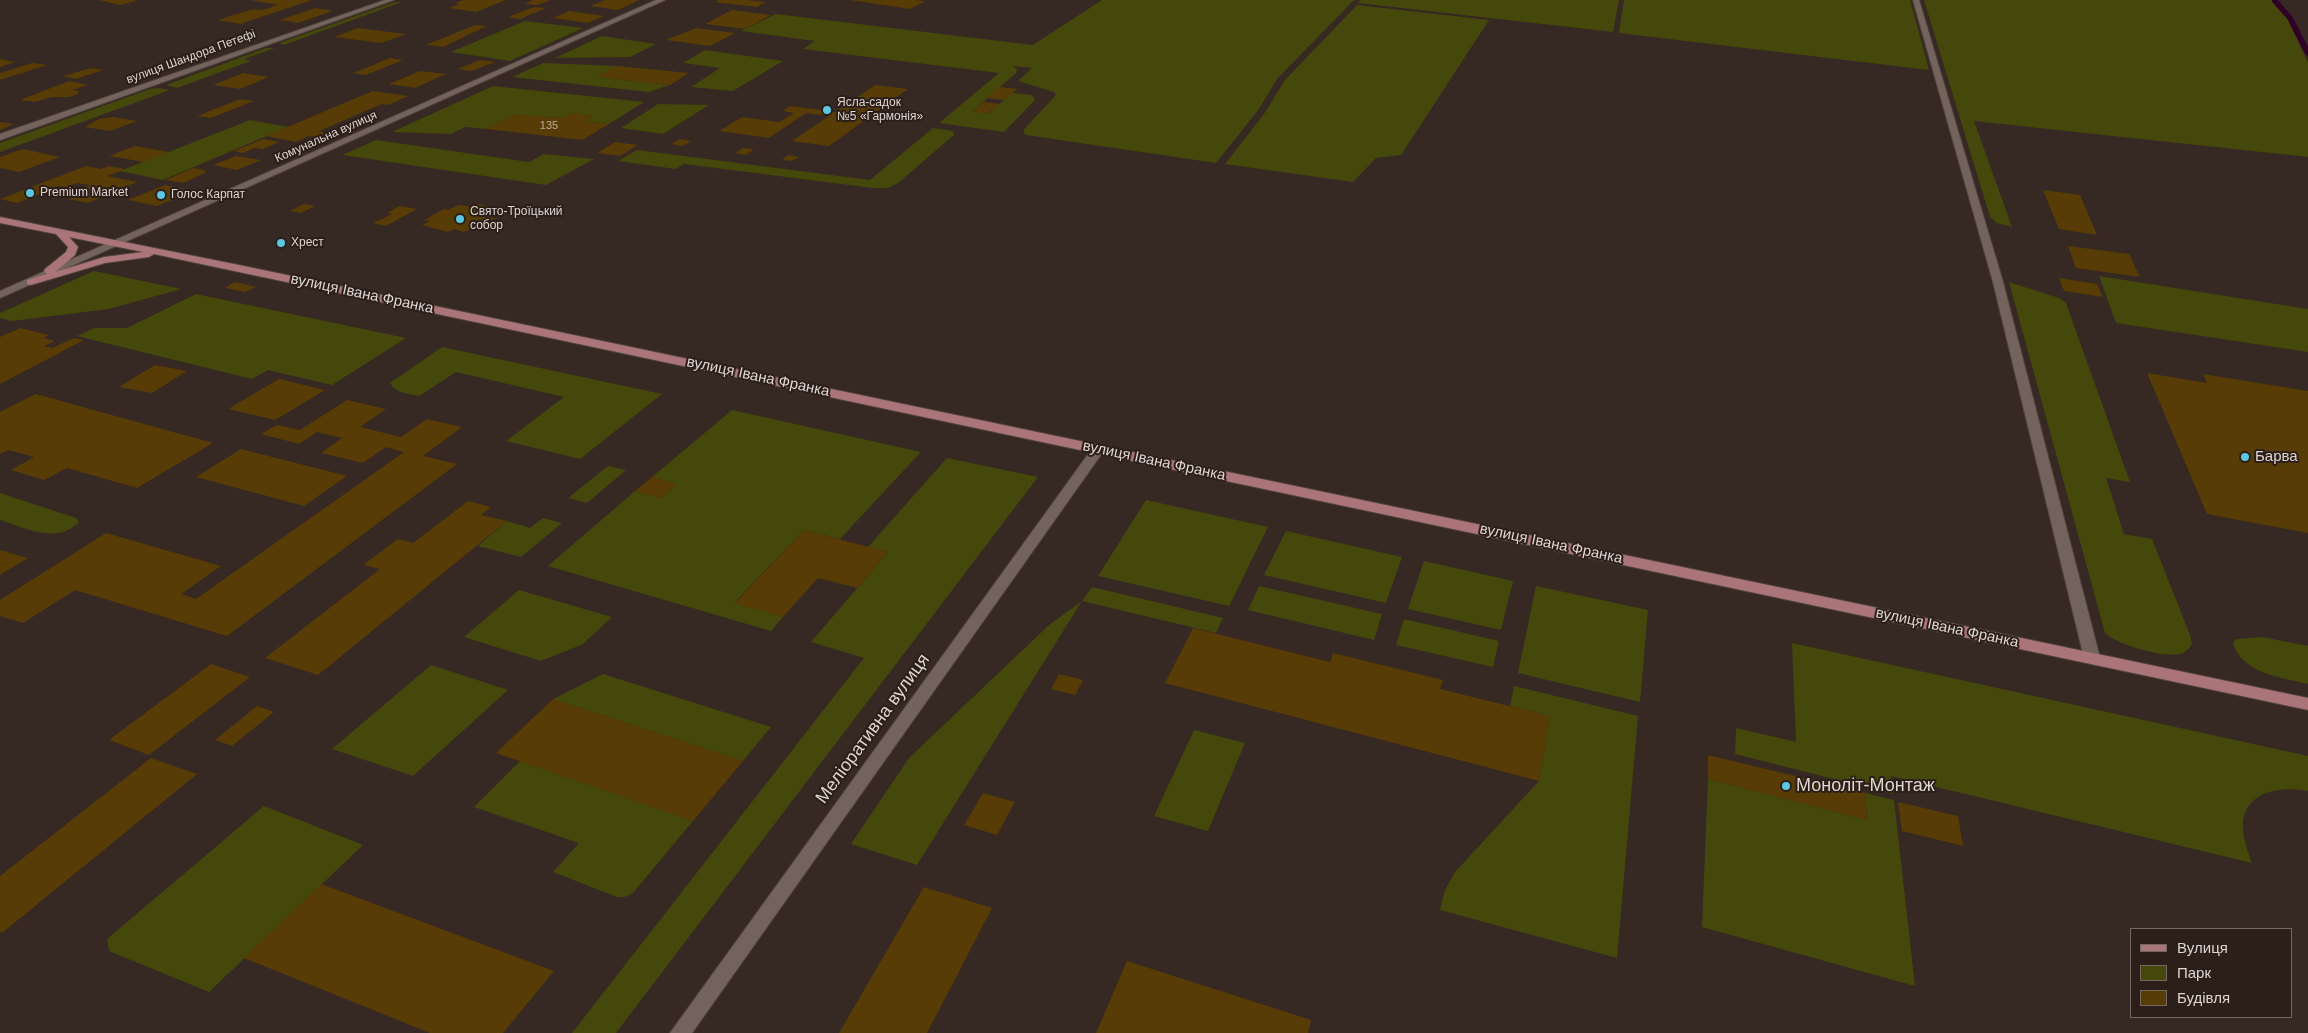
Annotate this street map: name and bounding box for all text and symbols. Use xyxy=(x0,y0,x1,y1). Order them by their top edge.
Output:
street label: вулиця Шандора Петефі xyxy=(124,27,258,87)
place label: Ясла-садок №5 «Гармонія» xyxy=(837,96,923,124)
marker: Ясла-садок №5 «Гармонія» xyxy=(821,104,833,116)
street label: Комунальна вулиця xyxy=(273,108,379,166)
house number: 135 xyxy=(540,119,558,133)
place label: Premium Market xyxy=(40,186,128,200)
marker: Premium Market xyxy=(24,187,36,199)
place label: Голос Карпат xyxy=(171,188,245,202)
marker: Голос Карпат xyxy=(155,189,167,201)
place label: Свято-Троїцький собор xyxy=(470,205,563,233)
marker: Свято-Троїцький собор xyxy=(454,213,466,225)
place label: Хрест xyxy=(291,236,324,250)
marker: Хрест xyxy=(275,237,287,249)
street label: вулиця Івана Франка xyxy=(289,270,435,318)
street label: вулиця Івана Франка xyxy=(685,353,831,401)
street label: вулиця Івана Франка xyxy=(1081,437,1227,485)
place label: Барва xyxy=(2255,448,2298,466)
marker: Барва xyxy=(2239,451,2251,463)
street label: вулиця Івана Франка xyxy=(1478,520,1624,568)
street label: вулиця Івана Франка xyxy=(1874,604,2020,652)
street label: Меліоративна вулиця xyxy=(811,650,935,808)
place label: Моноліт-Монтаж xyxy=(1796,775,1935,797)
marker: Моноліт-Монтаж xyxy=(1780,780,1792,792)
legend xyxy=(2130,928,2293,1018)
text: Вулиця xyxy=(2177,939,2228,956)
text: Парк xyxy=(2177,964,2211,981)
text: Будівля xyxy=(2177,989,2230,1006)

